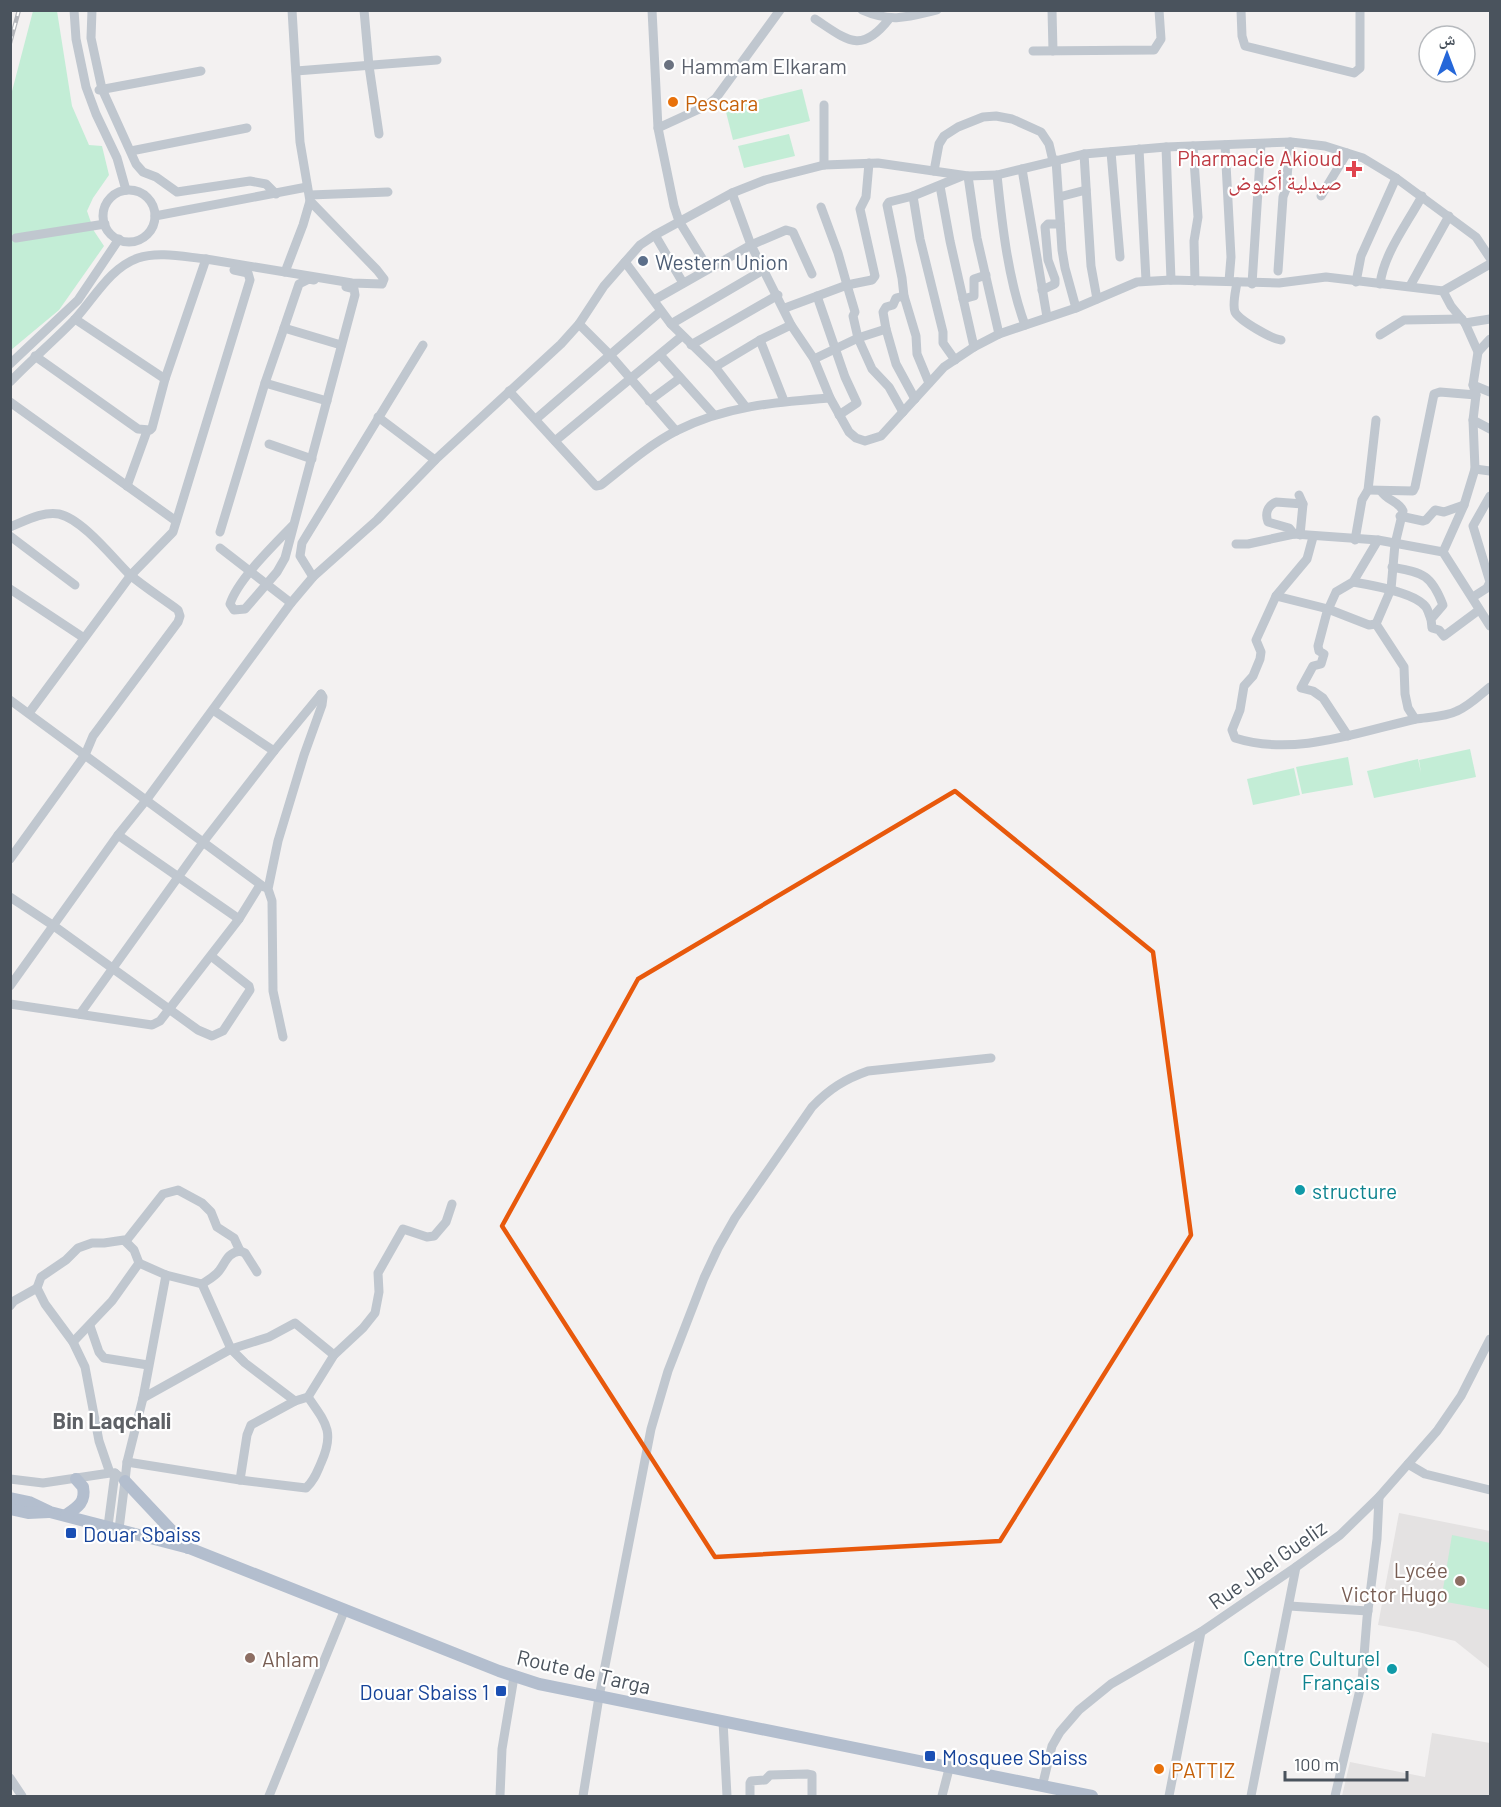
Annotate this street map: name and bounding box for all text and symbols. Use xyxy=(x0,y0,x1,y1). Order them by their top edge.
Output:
north arrow xyxy=(1417,24,1477,84)
text: ش xyxy=(1439,29,1456,49)
place label: Hammam Elkaram xyxy=(681,53,847,78)
marker: Hammam Elkaram xyxy=(662,58,676,72)
place label: Pescara xyxy=(685,90,758,115)
marker: Pescara xyxy=(666,95,680,109)
place label: Pharmacie Akioud صيدلية أكيوض xyxy=(1177,145,1342,196)
marker: Pharmacie Akioud صيدلية أكيوض xyxy=(1347,162,1361,176)
place label: Western Union xyxy=(655,249,788,274)
marker: Western Union xyxy=(636,254,650,268)
place label: structure xyxy=(1312,1178,1397,1203)
marker: structure xyxy=(1293,1183,1307,1197)
district label: Bin Laqchali xyxy=(53,1407,171,1433)
street label: Rue Jbel Gueliz xyxy=(1203,1514,1331,1614)
place label: Douar Sbaiss xyxy=(83,1521,201,1546)
marker: Douar Sbaiss xyxy=(64,1526,78,1540)
place label: Lycée Victor Hugo xyxy=(1341,1557,1448,1606)
marker: Lycée Victor Hugo xyxy=(1453,1574,1467,1588)
street label: Route de Targa xyxy=(515,1643,653,1699)
place label: Centre Culturel Français xyxy=(1243,1645,1380,1694)
place label: Ahlam xyxy=(262,1646,319,1671)
marker: Ahlam xyxy=(243,1651,257,1665)
marker: Centre Culturel Français xyxy=(1385,1662,1399,1676)
place label: Douar Sbaiss 1 xyxy=(359,1679,489,1704)
marker: Douar Sbaiss 1 xyxy=(494,1684,508,1698)
place label: Mosquee Sbaiss xyxy=(942,1744,1088,1769)
scale bar xyxy=(1285,1744,1406,1782)
marker: Mosquee Sbaiss xyxy=(923,1749,937,1763)
text: 100 m xyxy=(1294,1753,1339,1775)
place label: PATTIZ xyxy=(1171,1757,1235,1782)
marker: PATTIZ xyxy=(1152,1762,1166,1776)

